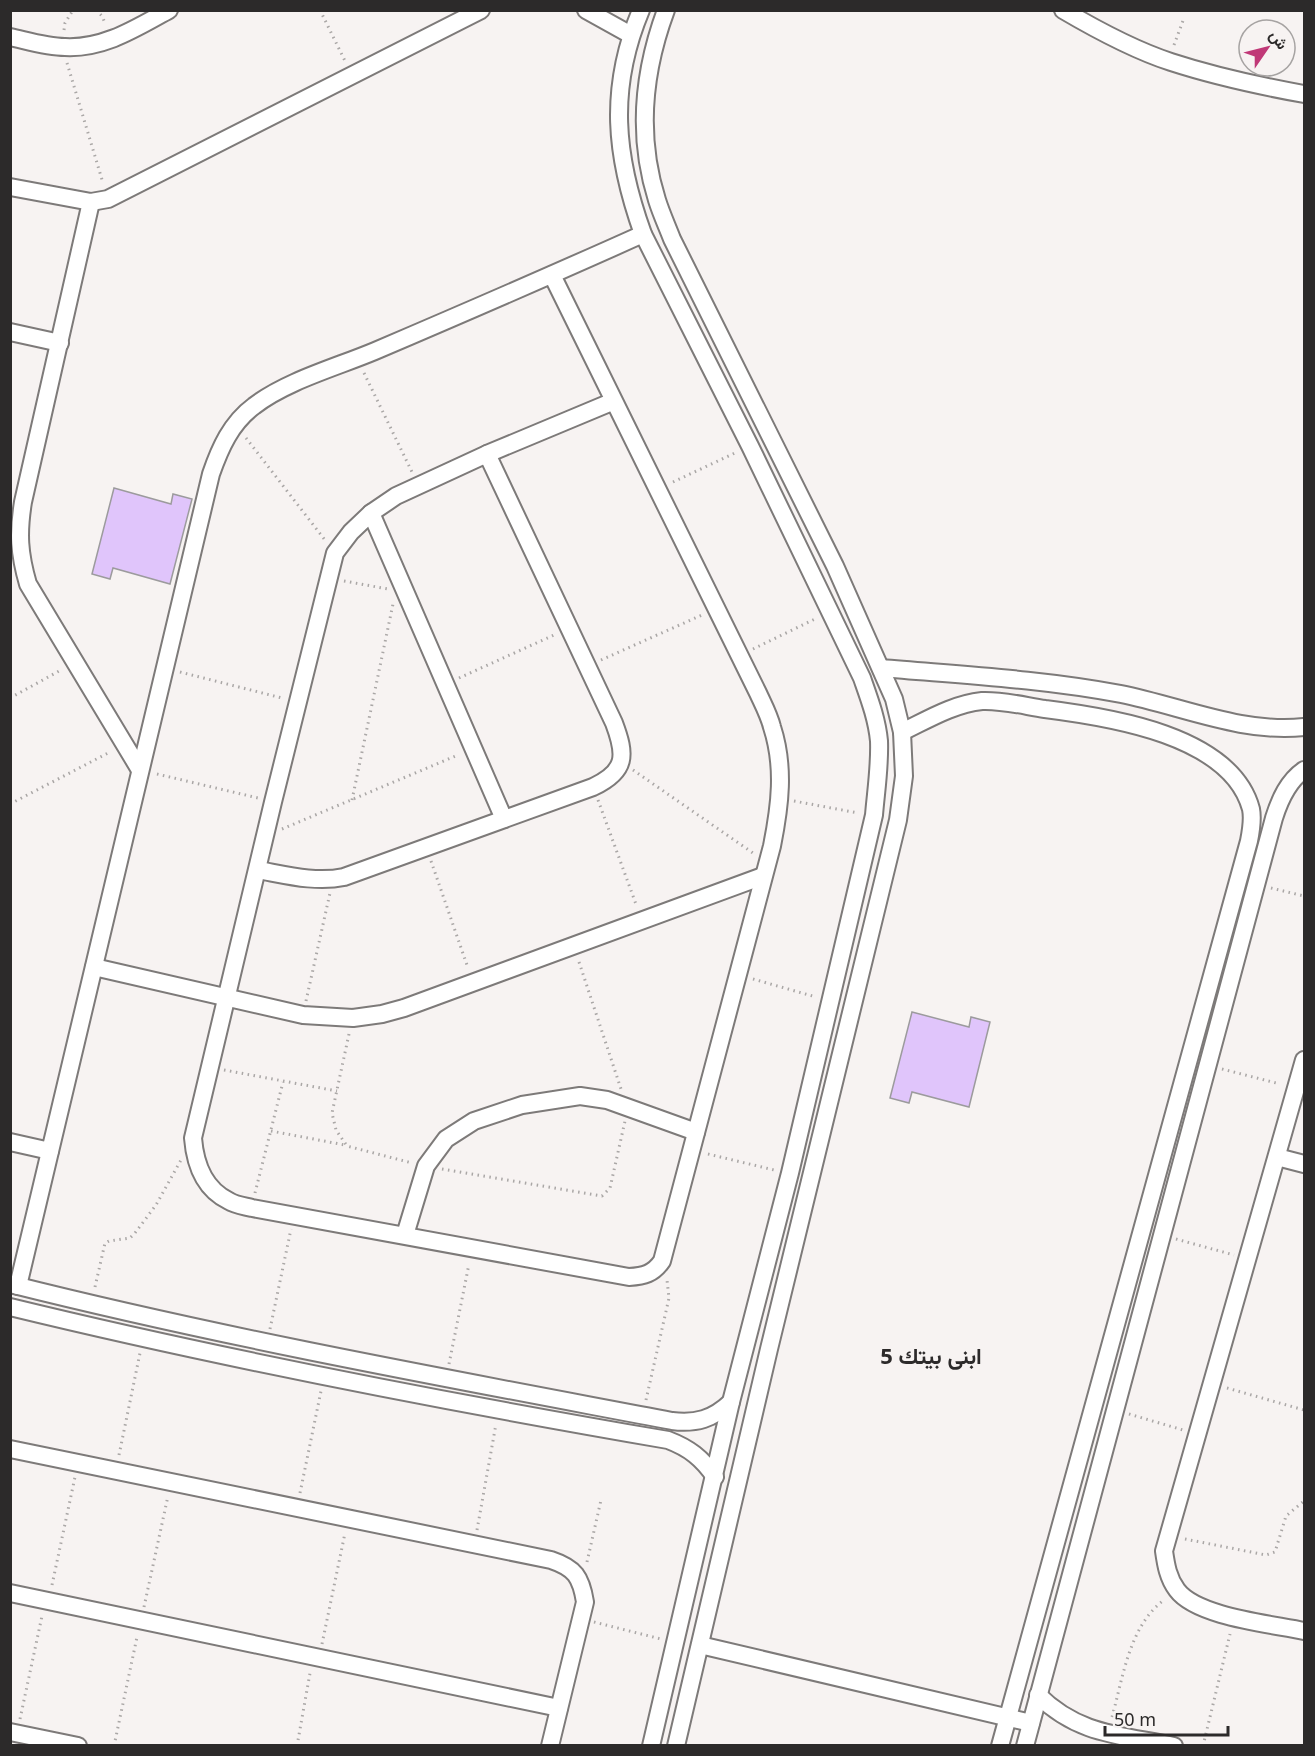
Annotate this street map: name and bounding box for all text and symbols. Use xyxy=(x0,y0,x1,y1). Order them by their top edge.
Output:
north arrow xyxy=(1237,18,1297,78)
text: ش xyxy=(1265,25,1294,54)
district label: ابنى بيتك 5 xyxy=(880,1340,982,1370)
scale bar xyxy=(1105,1699,1228,1737)
text: 50 m xyxy=(1114,1707,1156,1731)

